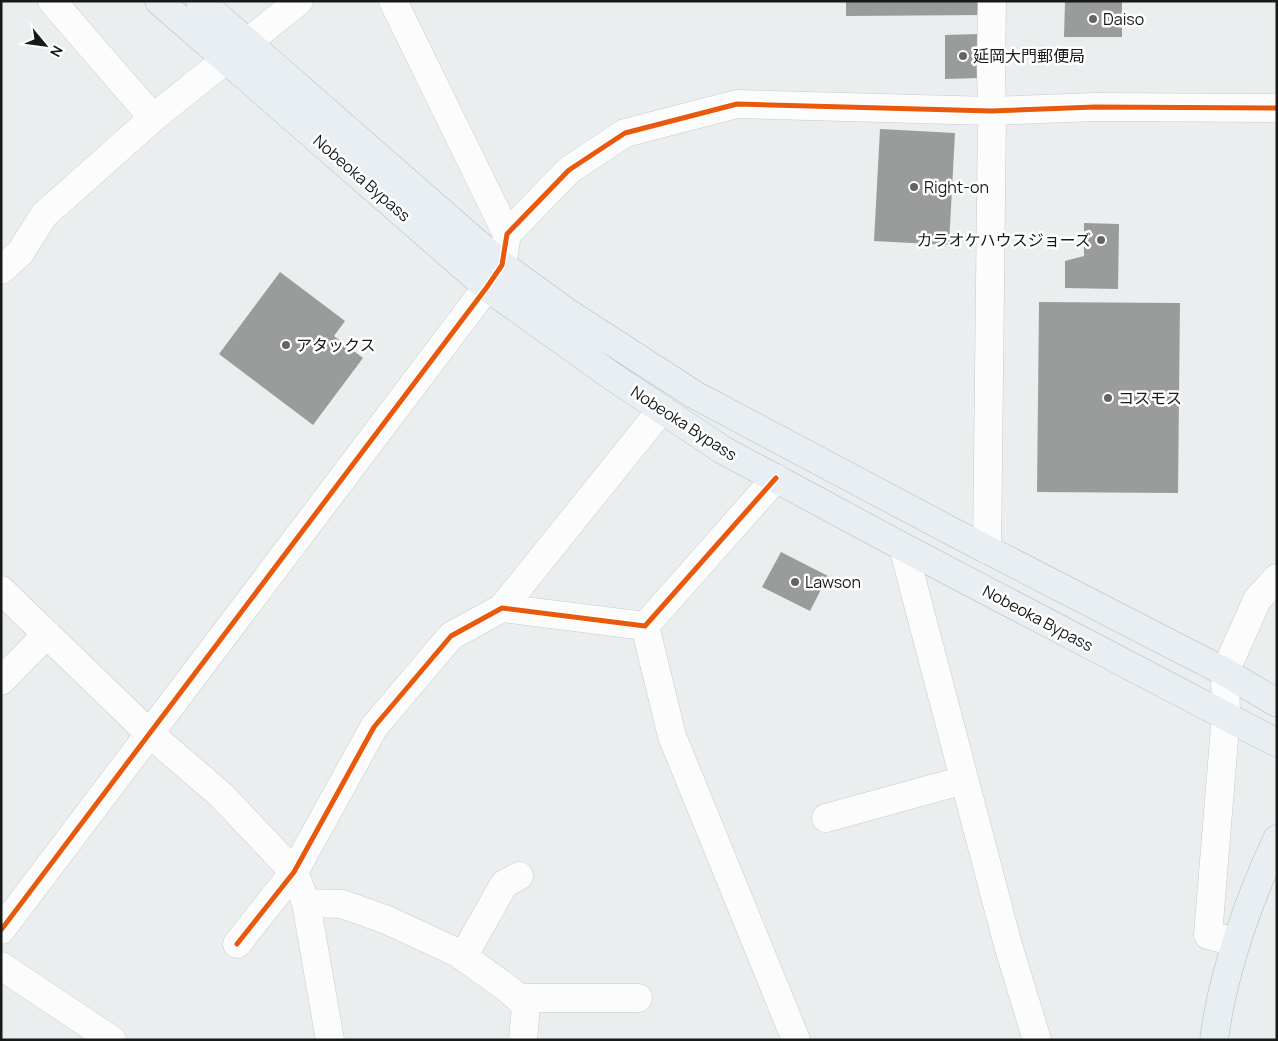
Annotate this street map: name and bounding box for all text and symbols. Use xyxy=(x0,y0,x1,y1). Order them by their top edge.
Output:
place label: Daiso xyxy=(1103,8,1144,30)
marker: Daiso xyxy=(1087,13,1099,25)
north arrow xyxy=(20,20,70,70)
text: N xyxy=(46,43,68,61)
place label: 延岡大門郵便局 xyxy=(973,45,1085,67)
marker: 延岡大門郵便局 xyxy=(957,50,969,62)
street label: Nobeoka Bypass xyxy=(309,130,415,226)
place label: Right-on xyxy=(924,176,989,198)
marker: Right-on xyxy=(908,181,920,193)
place label: カラオケハウスジョーズ xyxy=(916,229,1091,251)
marker: カラオケハウスジョーズ xyxy=(1095,234,1107,246)
place label: アタックス xyxy=(296,334,376,356)
marker: アタックス xyxy=(280,339,292,351)
street label: Nobeoka Bypass xyxy=(627,381,741,465)
place label: コスモス xyxy=(1118,387,1182,409)
marker: コスモス xyxy=(1102,392,1114,404)
place label: Lawson xyxy=(805,571,861,593)
marker: Lawson xyxy=(789,576,801,588)
street label: Nobeoka Bypass xyxy=(979,580,1097,656)

